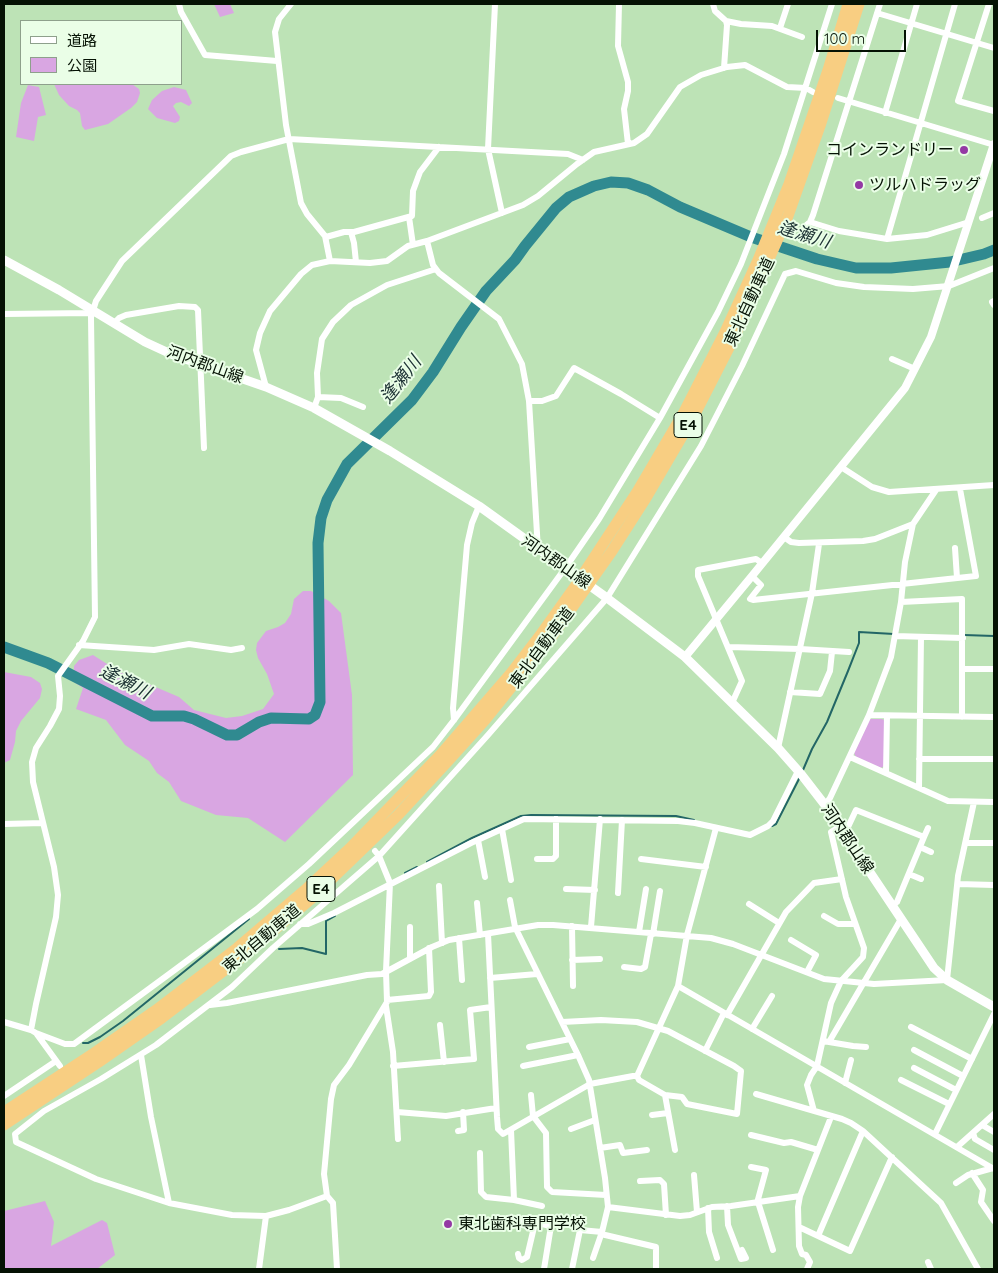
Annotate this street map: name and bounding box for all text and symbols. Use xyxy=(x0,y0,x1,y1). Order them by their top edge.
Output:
legend xyxy=(20,20,182,85)
scale bar xyxy=(818,20,908,52)
text: 100 m xyxy=(824,29,865,48)
text: 道路 xyxy=(67,31,97,50)
text: 公園 xyxy=(67,56,97,75)
place label: コインランドリー xyxy=(826,140,954,160)
marker: コインランドリー xyxy=(958,144,970,156)
place label: ツルハドラッグ xyxy=(869,175,981,195)
marker: ツルハドラッグ xyxy=(853,179,865,191)
water label: 逢瀬川 xyxy=(775,217,833,253)
street label: 東北自動車道 xyxy=(721,254,779,350)
street label: 河内郡山線 xyxy=(164,342,246,388)
water label: 逢瀬川 xyxy=(376,352,426,408)
road number: E4 xyxy=(674,412,702,438)
street label: 河内郡山線 xyxy=(518,531,594,593)
street label: 東北自動車道 xyxy=(505,604,579,692)
water label: 逢瀬川 xyxy=(96,660,154,704)
street label: 河内郡山線 xyxy=(817,800,877,878)
road number: E4 xyxy=(307,876,335,902)
street label: 東北自動車道 xyxy=(219,901,305,977)
place label: 東北歯科専門学校 xyxy=(458,1214,586,1234)
marker: 東北歯科専門学校 xyxy=(442,1218,454,1230)

